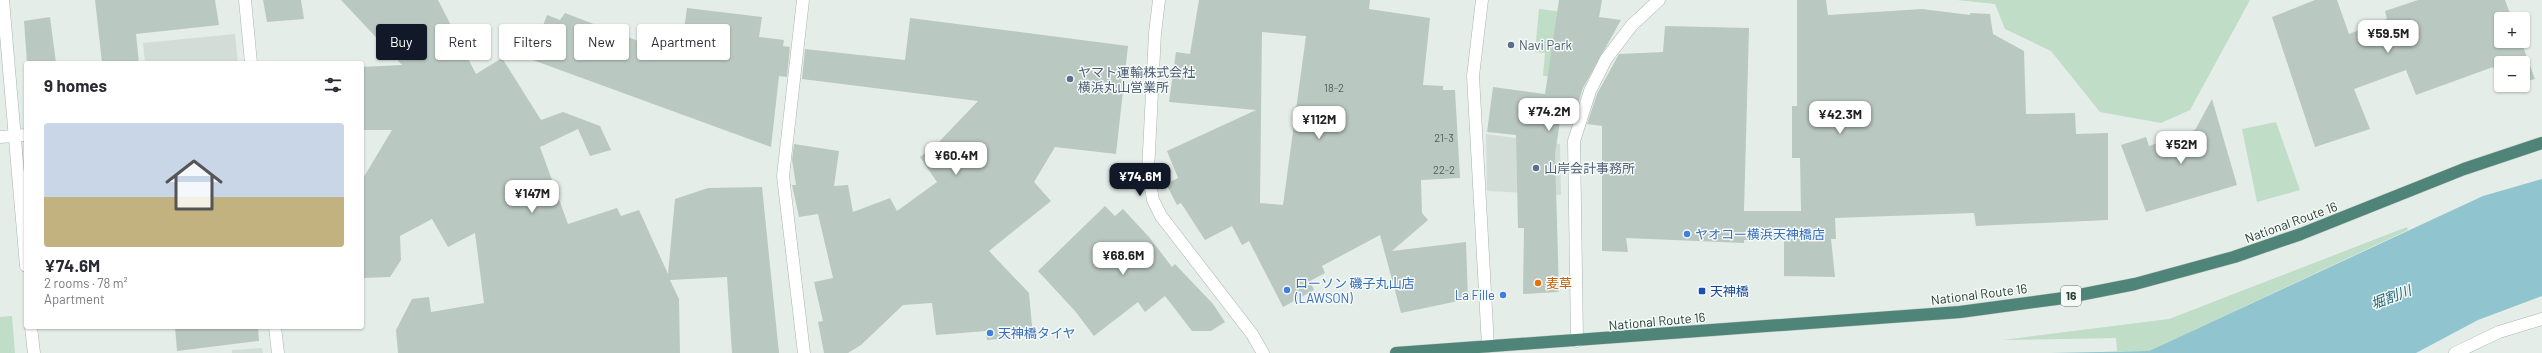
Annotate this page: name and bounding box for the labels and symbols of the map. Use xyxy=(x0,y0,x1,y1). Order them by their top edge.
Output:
pin: ¥59.5M xyxy=(2355,20,2421,54)
place label: Navi Park xyxy=(1519,37,1572,53)
marker: Navi Park xyxy=(1506,40,1516,50)
place label: ヤマト運輸株式会社 横浜丸山営業所 xyxy=(1078,64,1195,95)
marker: ヤマト運輸株式会社 横浜丸山営業所 xyxy=(1065,74,1075,84)
house number: 18-2 xyxy=(1324,81,1344,94)
pin: ¥74.2M xyxy=(1516,98,1582,132)
pin: ¥42.3M xyxy=(1807,101,1873,135)
pin: ¥112M xyxy=(1291,106,1347,140)
house number: 21-3 xyxy=(1434,131,1454,144)
pin: ¥52M xyxy=(2157,131,2205,165)
pin: ¥60.4M xyxy=(923,142,989,176)
place label: 山岸会計事務所 xyxy=(1544,160,1635,176)
pin: ¥74.6M xyxy=(1107,163,1173,197)
house number: 22-2 xyxy=(1433,163,1455,176)
marker: 山岸会計事務所 xyxy=(1531,163,1541,173)
pin: ¥147M xyxy=(504,180,560,214)
street label: National Route 16 xyxy=(2243,198,2340,246)
place label: ヤオコー横浜天神橋店 xyxy=(1695,226,1825,242)
marker: ヤオコー横浜天神橋店 xyxy=(1682,229,1692,239)
pin: ¥68.6M xyxy=(1090,242,1156,276)
place label: ローソン 磯子丸山店 (LAWSON) xyxy=(1294,275,1415,306)
place label: 麦草 xyxy=(1546,275,1572,291)
marker: 麦草 xyxy=(1533,278,1543,288)
street label: National Route 16 xyxy=(1930,280,2028,308)
water label: 堀割川 xyxy=(2368,280,2415,312)
place label: 天神橋 xyxy=(1710,283,1749,299)
marker: ローソン 磯子丸山店 (LAWSON) xyxy=(1282,285,1292,295)
marker: 天神橋 xyxy=(1697,286,1707,296)
road number: 16 xyxy=(2061,286,2081,306)
place label: La Fille xyxy=(1455,287,1495,303)
marker: La Fille xyxy=(1498,290,1508,300)
street label: National Route 16 xyxy=(1608,309,1706,333)
place label: 天神橋タイヤ xyxy=(998,325,1076,341)
marker: 天神橋タイヤ xyxy=(985,328,995,338)

